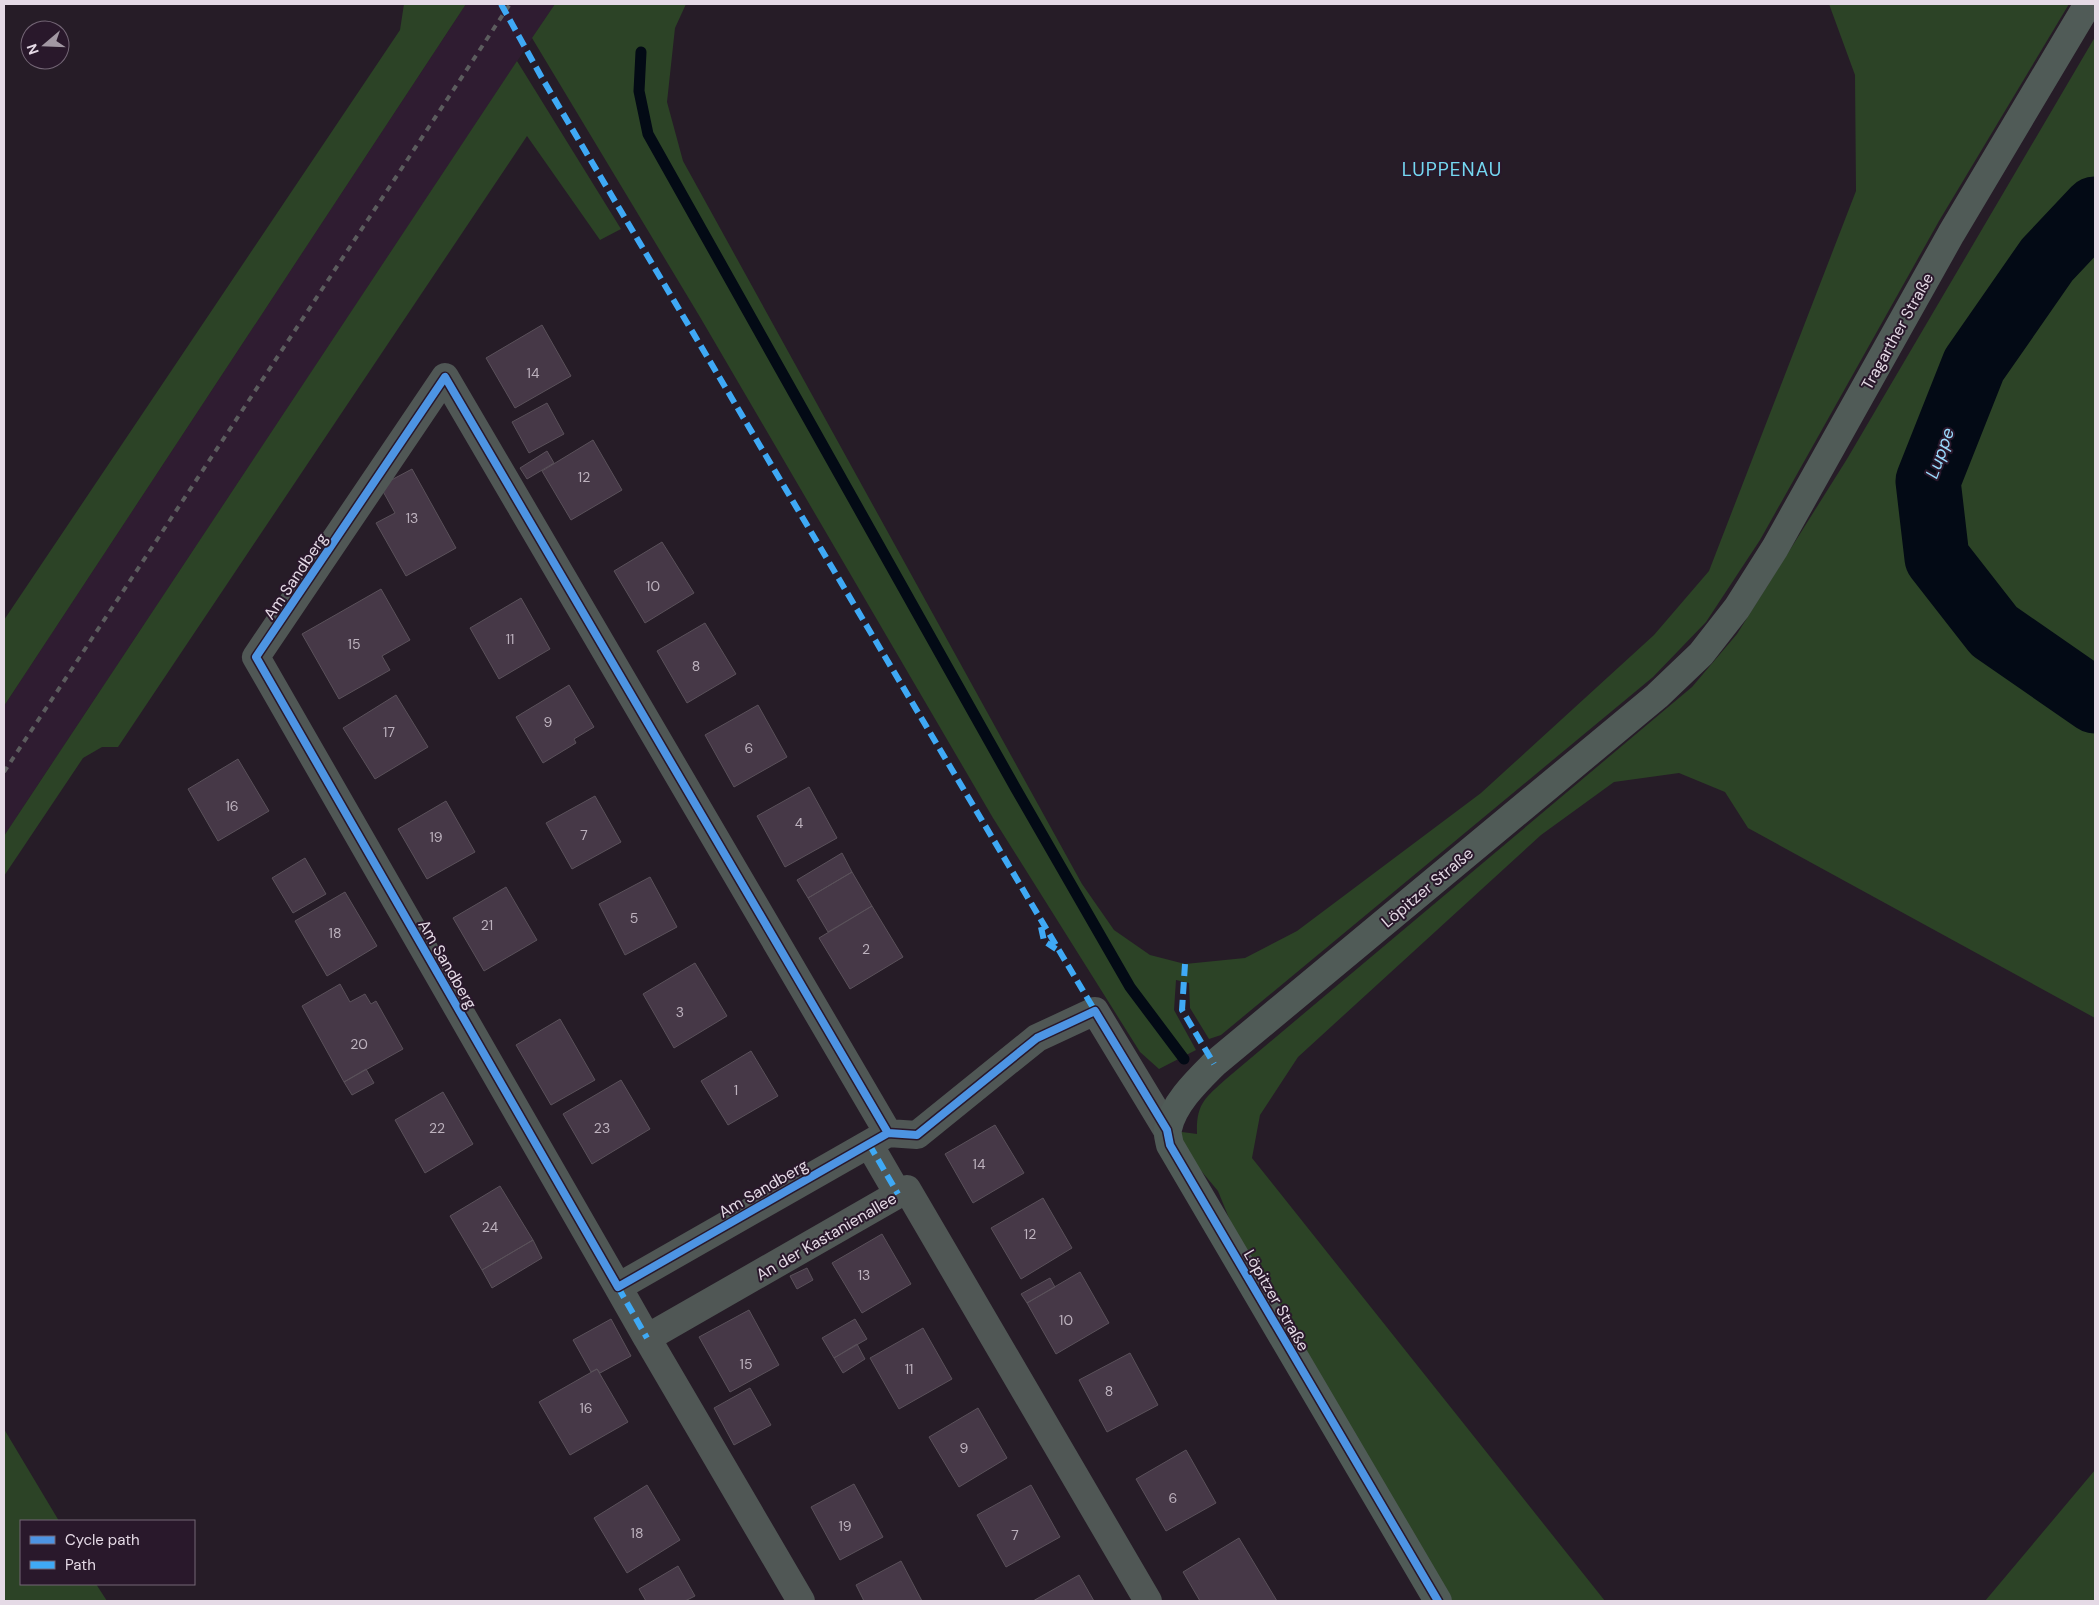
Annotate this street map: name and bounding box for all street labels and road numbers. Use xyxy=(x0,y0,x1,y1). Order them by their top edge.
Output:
street label: Tragarther Straße xyxy=(1857,269,1938,393)
street label: Am Sandberg xyxy=(259,529,332,624)
street label: Löpitzer Straße xyxy=(1377,843,1478,932)
street label: Am Sandberg xyxy=(413,916,482,1013)
street label: Am Sandberg xyxy=(715,1154,812,1223)
street label: An der Kastanienallee xyxy=(752,1188,900,1285)
street label: Löpitzer Straße xyxy=(1239,1246,1314,1355)

